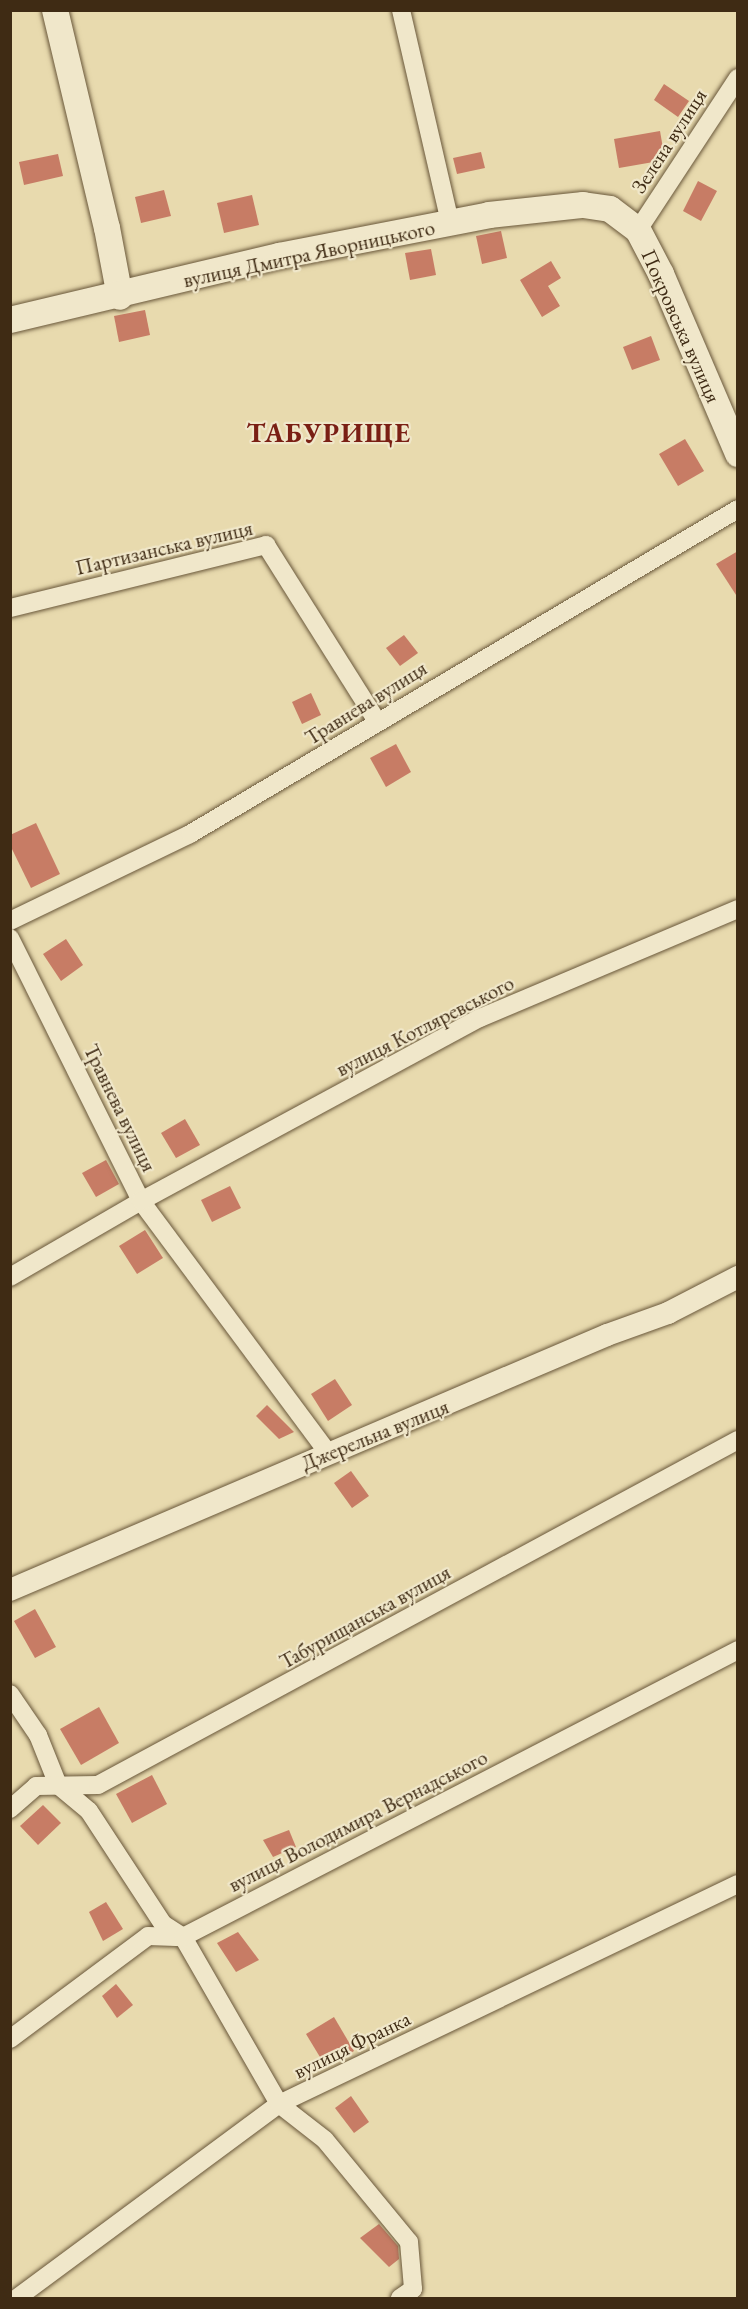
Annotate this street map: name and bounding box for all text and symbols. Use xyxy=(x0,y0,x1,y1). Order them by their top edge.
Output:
street label: Зелена вулиця xyxy=(626,84,712,198)
street label: вулиця Дмитра Яворницького xyxy=(181,215,437,293)
street label: Покровська вулиця xyxy=(636,245,726,407)
district label: ТАБУРИЩЕ xyxy=(247,417,411,449)
street label: Партизанська вулиця xyxy=(73,515,255,581)
street label: Травнева вулиця xyxy=(300,655,432,751)
street label: вулиця Котляревського xyxy=(332,970,518,1082)
street label: Травнева вулиця xyxy=(78,1040,162,1176)
street label: Джерельна вулиця xyxy=(298,1394,452,1476)
street label: Табурищанська вулиця xyxy=(275,1560,455,1674)
street label: вулиця Володимира Вернадського xyxy=(224,1745,492,1897)
street label: вулиця Франка xyxy=(290,2006,414,2084)

